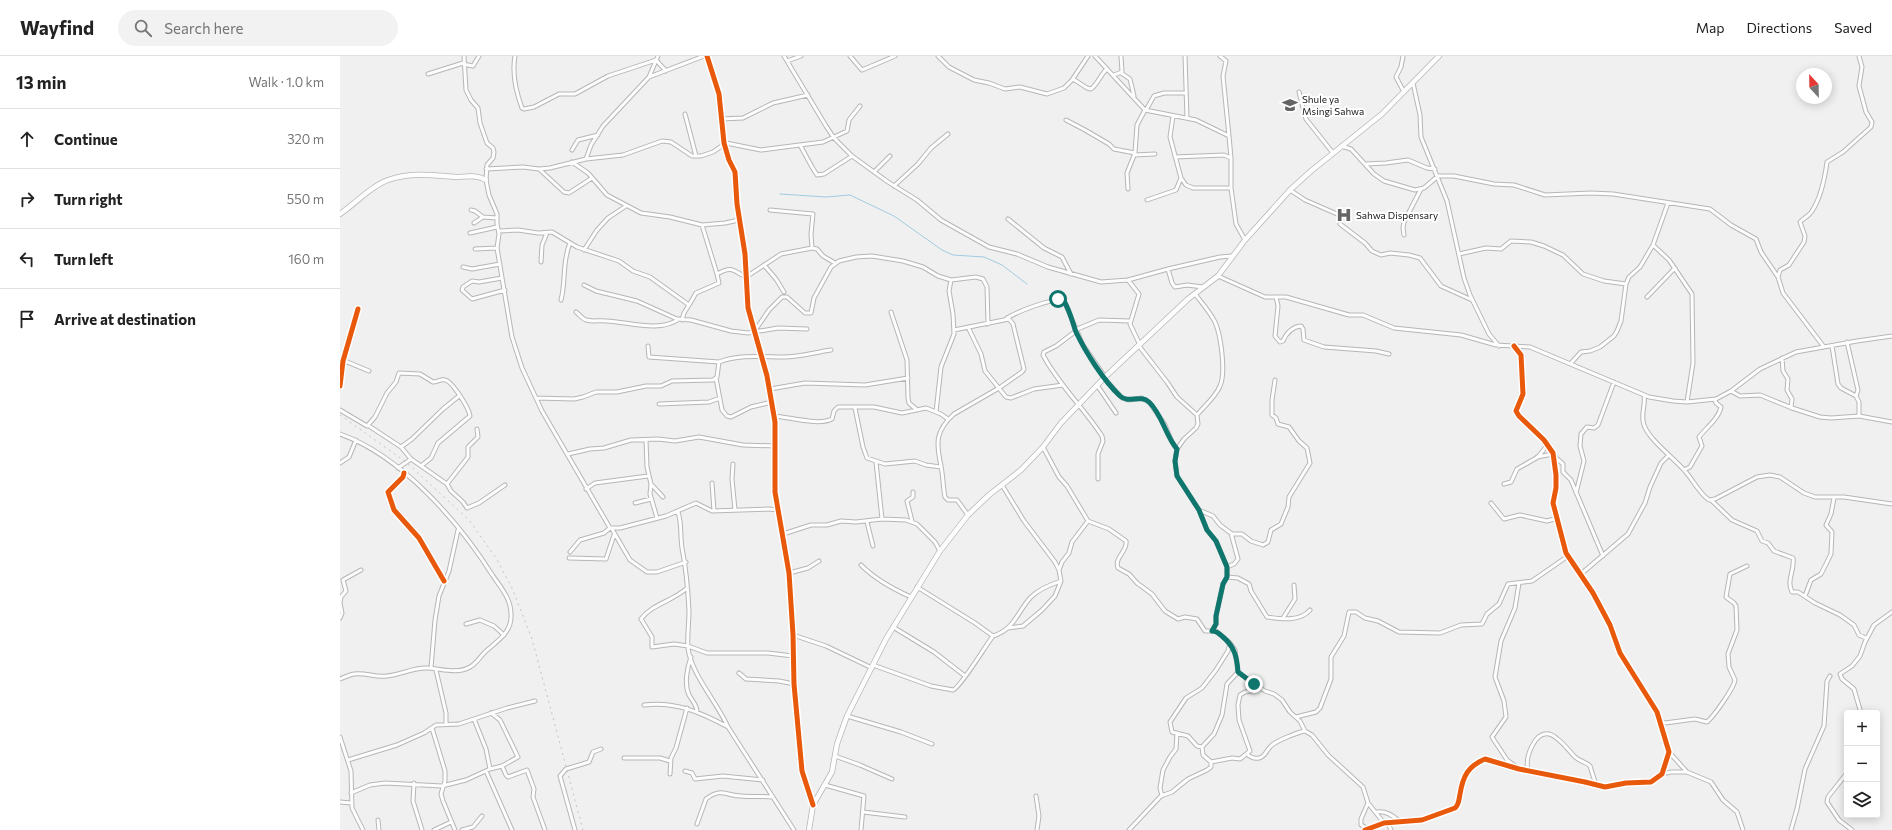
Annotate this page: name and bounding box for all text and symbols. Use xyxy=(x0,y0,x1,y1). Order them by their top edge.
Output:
search box xyxy=(118,10,398,46)
text: Wayfind xyxy=(20,16,94,39)
icon: search xyxy=(132,17,154,39)
text: Search here xyxy=(164,19,244,37)
text: Map xyxy=(1696,19,1725,36)
text: Directions xyxy=(1747,19,1812,36)
text: Saved xyxy=(1834,19,1872,36)
north arrow xyxy=(1796,68,1832,104)
text: 13 min xyxy=(16,72,66,93)
text: Walk · 1.0 km xyxy=(248,74,324,90)
place label: Shule ya Msingi Sahwa xyxy=(1302,93,1364,117)
school or university icon: Shule ya Msingi Sahwa xyxy=(1281,96,1299,114)
icon: ahead xyxy=(16,128,38,150)
text: Continue xyxy=(54,130,118,148)
text: 320 m xyxy=(287,131,324,147)
icon: right xyxy=(16,188,38,210)
text: Turn right xyxy=(54,190,123,208)
text: 550 m xyxy=(287,191,324,207)
hospital icon: Sahwa Dispensary xyxy=(1335,206,1353,224)
place label: Sahwa Dispensary xyxy=(1356,209,1438,221)
icon: left xyxy=(16,248,38,270)
text: Turn left xyxy=(54,250,113,268)
text: 160 m xyxy=(288,251,324,267)
route start xyxy=(1049,290,1067,308)
icon: arrive xyxy=(16,308,38,330)
text: Arrive at destination xyxy=(54,310,196,328)
route end xyxy=(1245,675,1263,693)
map controls xyxy=(1844,710,1880,818)
button: + xyxy=(1844,710,1880,746)
button: − xyxy=(1844,746,1880,782)
button: layers xyxy=(1844,782,1880,818)

